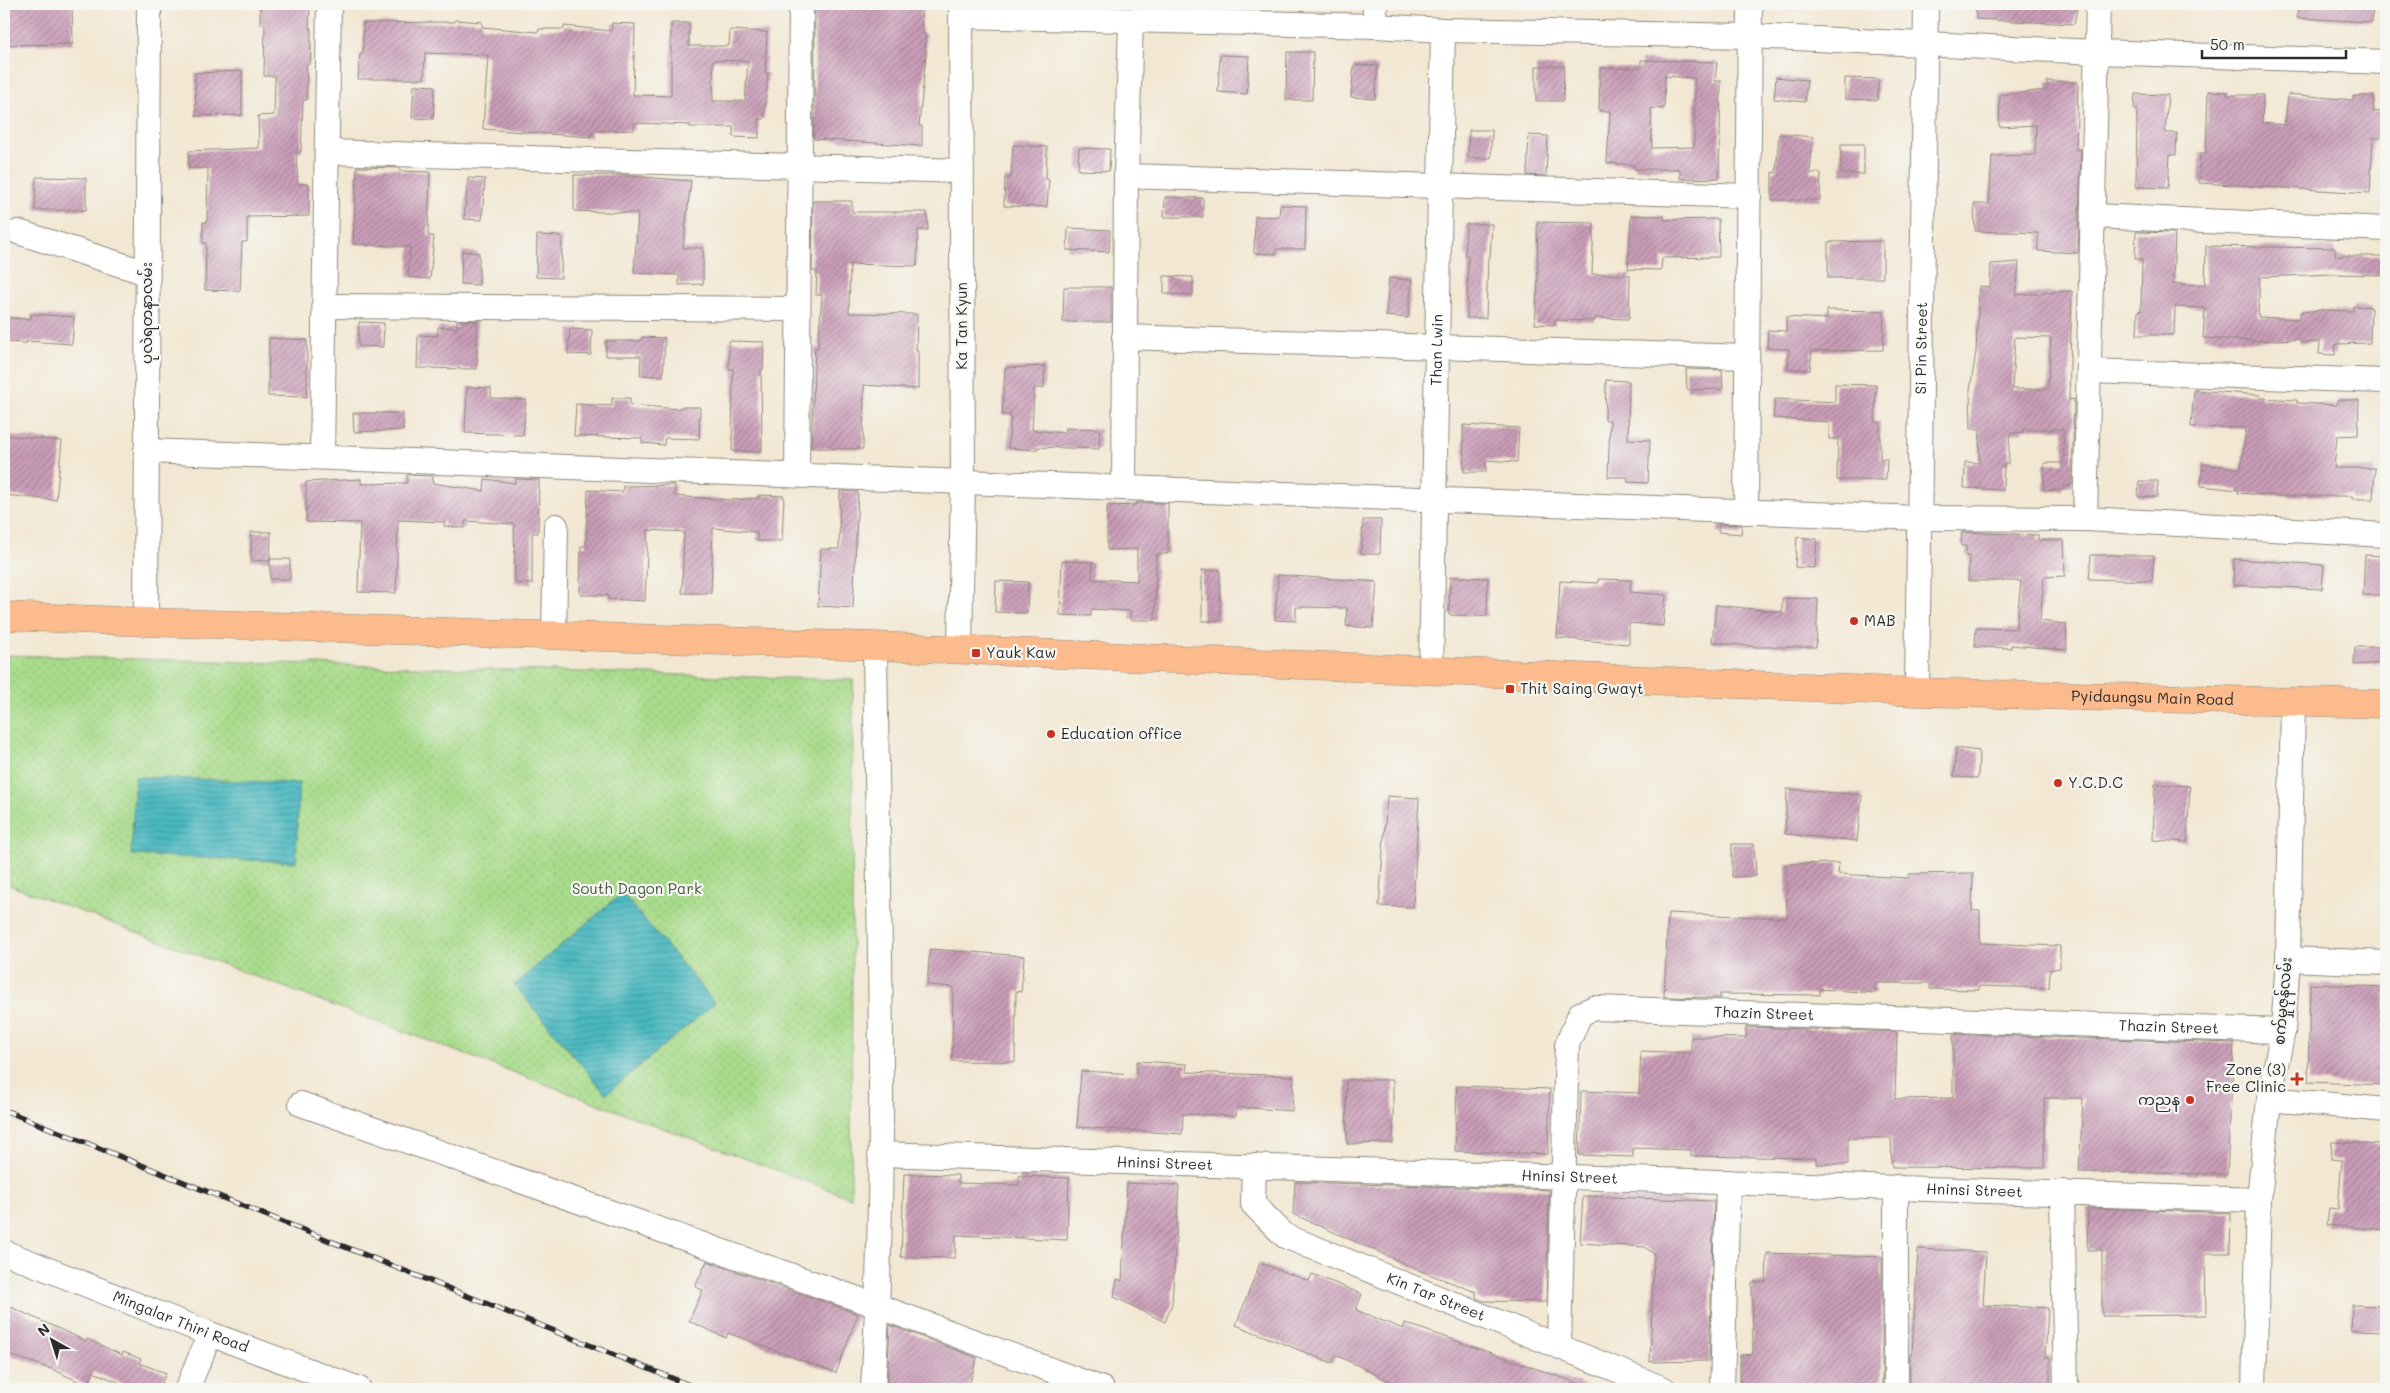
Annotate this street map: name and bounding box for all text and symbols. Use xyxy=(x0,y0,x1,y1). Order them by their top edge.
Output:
scale bar xyxy=(2202,28,2346,60)
text: 50 m xyxy=(2210,34,2245,54)
street label: ပုလဲရတနာလမ်း xyxy=(136,262,159,364)
street label: Ka Tan Kyun xyxy=(951,282,971,370)
street label: Si Pin Street xyxy=(1910,302,1931,394)
street label: Than Lwin xyxy=(1425,314,1447,386)
place label: MAB xyxy=(1864,610,1896,630)
marker: MAB xyxy=(1848,615,1860,627)
place label: Yauk Kaw xyxy=(986,642,1056,662)
marker: Yauk Kaw xyxy=(970,647,982,659)
place label: Thit Saing Gwayt xyxy=(1520,678,1644,698)
marker: Thit Saing Gwayt xyxy=(1504,683,1516,695)
street label: Pyidaungsu Main Road xyxy=(2071,685,2234,709)
place label: Education office xyxy=(1061,723,1182,743)
marker: Education office xyxy=(1045,728,1057,740)
place label: Y.C.D.C xyxy=(2068,772,2123,792)
marker: Y.C.D.C xyxy=(2052,777,2064,789)
park label: South Dagon Park xyxy=(572,878,702,898)
street label: စက်မှုဇုန်လမ်း xyxy=(2268,956,2299,1046)
street label: Thazin Street xyxy=(1714,1001,1814,1024)
street label: Thazin Street xyxy=(2118,1015,2219,1038)
place label: Zone (3) Free Clinic xyxy=(2206,1059,2286,1096)
marker: Zone (3) Free Clinic xyxy=(2290,1072,2304,1086)
place label: ကညန xyxy=(2138,1089,2180,1112)
marker: ကညန xyxy=(2184,1094,2196,1106)
street label: Hninsi Street xyxy=(1116,1151,1213,1174)
street label: Hninsi Street xyxy=(1521,1164,1618,1188)
street label: Hninsi Street xyxy=(1926,1178,2023,1201)
street label: Kin Tar Street xyxy=(1384,1267,1489,1325)
street label: Mingalar Thiri Road xyxy=(110,1285,252,1356)
north arrow xyxy=(28,1316,78,1366)
text: N xyxy=(33,1319,54,1340)

